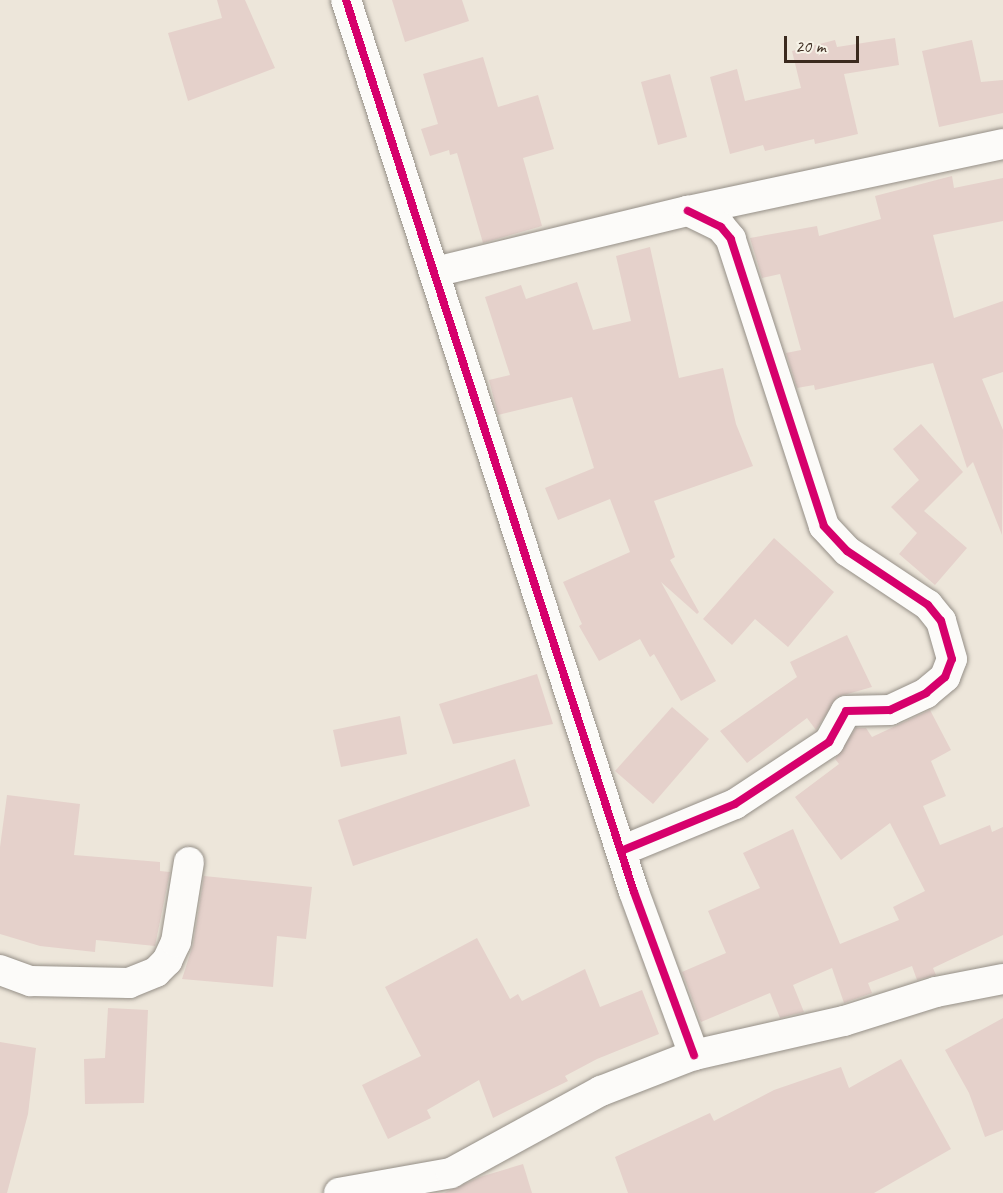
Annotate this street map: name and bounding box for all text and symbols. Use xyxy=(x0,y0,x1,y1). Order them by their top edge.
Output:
scale bar xyxy=(787,24,862,62)
text: 20 m xyxy=(795,35,826,57)

